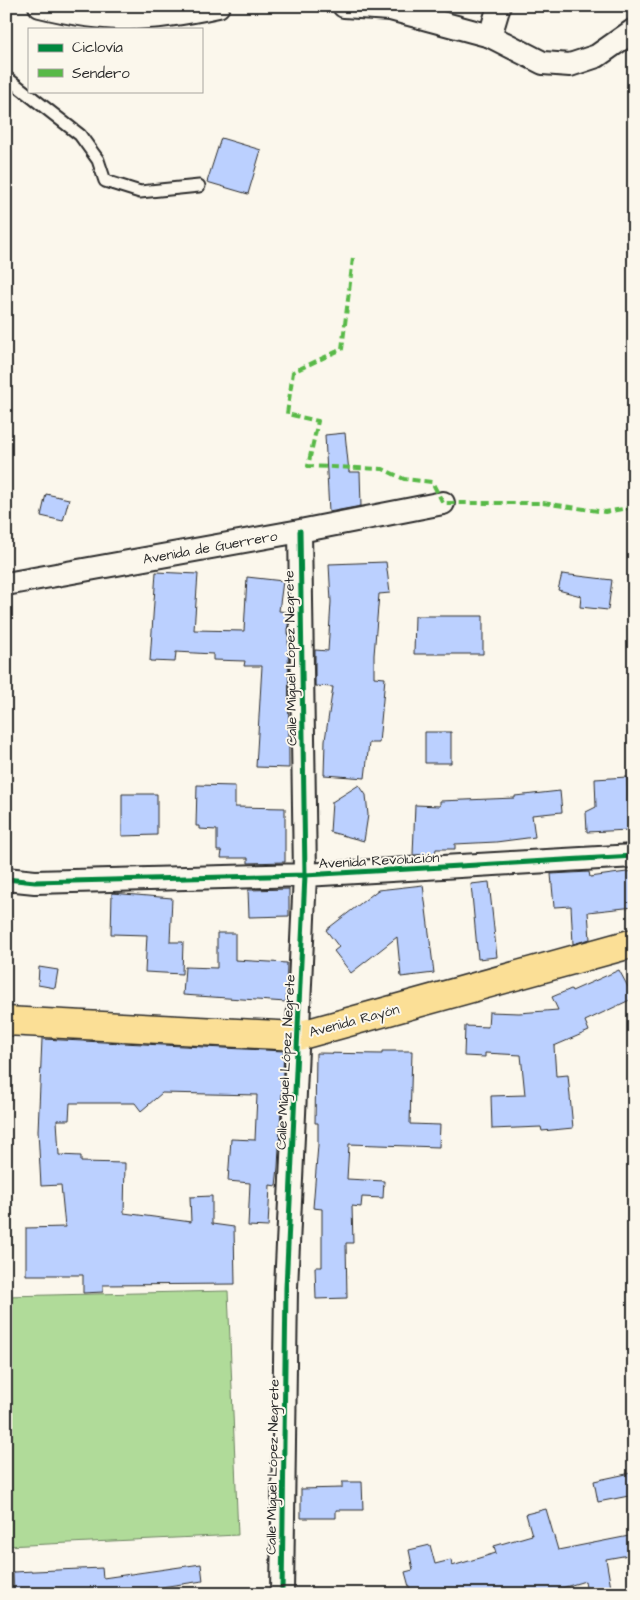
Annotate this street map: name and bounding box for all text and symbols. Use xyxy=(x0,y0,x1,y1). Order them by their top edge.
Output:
legend xyxy=(28,28,202,92)
text: Ciclovía xyxy=(72,37,123,58)
text: Sendero xyxy=(72,63,130,84)
street label: Avenida de Guerrero xyxy=(141,526,279,570)
street label: Calle Miguel López Negrete xyxy=(279,570,303,746)
street label: Avenida Revolución xyxy=(318,848,440,874)
street label: Calle Miguel López Negrete xyxy=(271,973,301,1150)
street label: Avenida Rayón xyxy=(307,999,402,1043)
street label: Calle Miguel López Negrete xyxy=(261,1379,285,1555)

